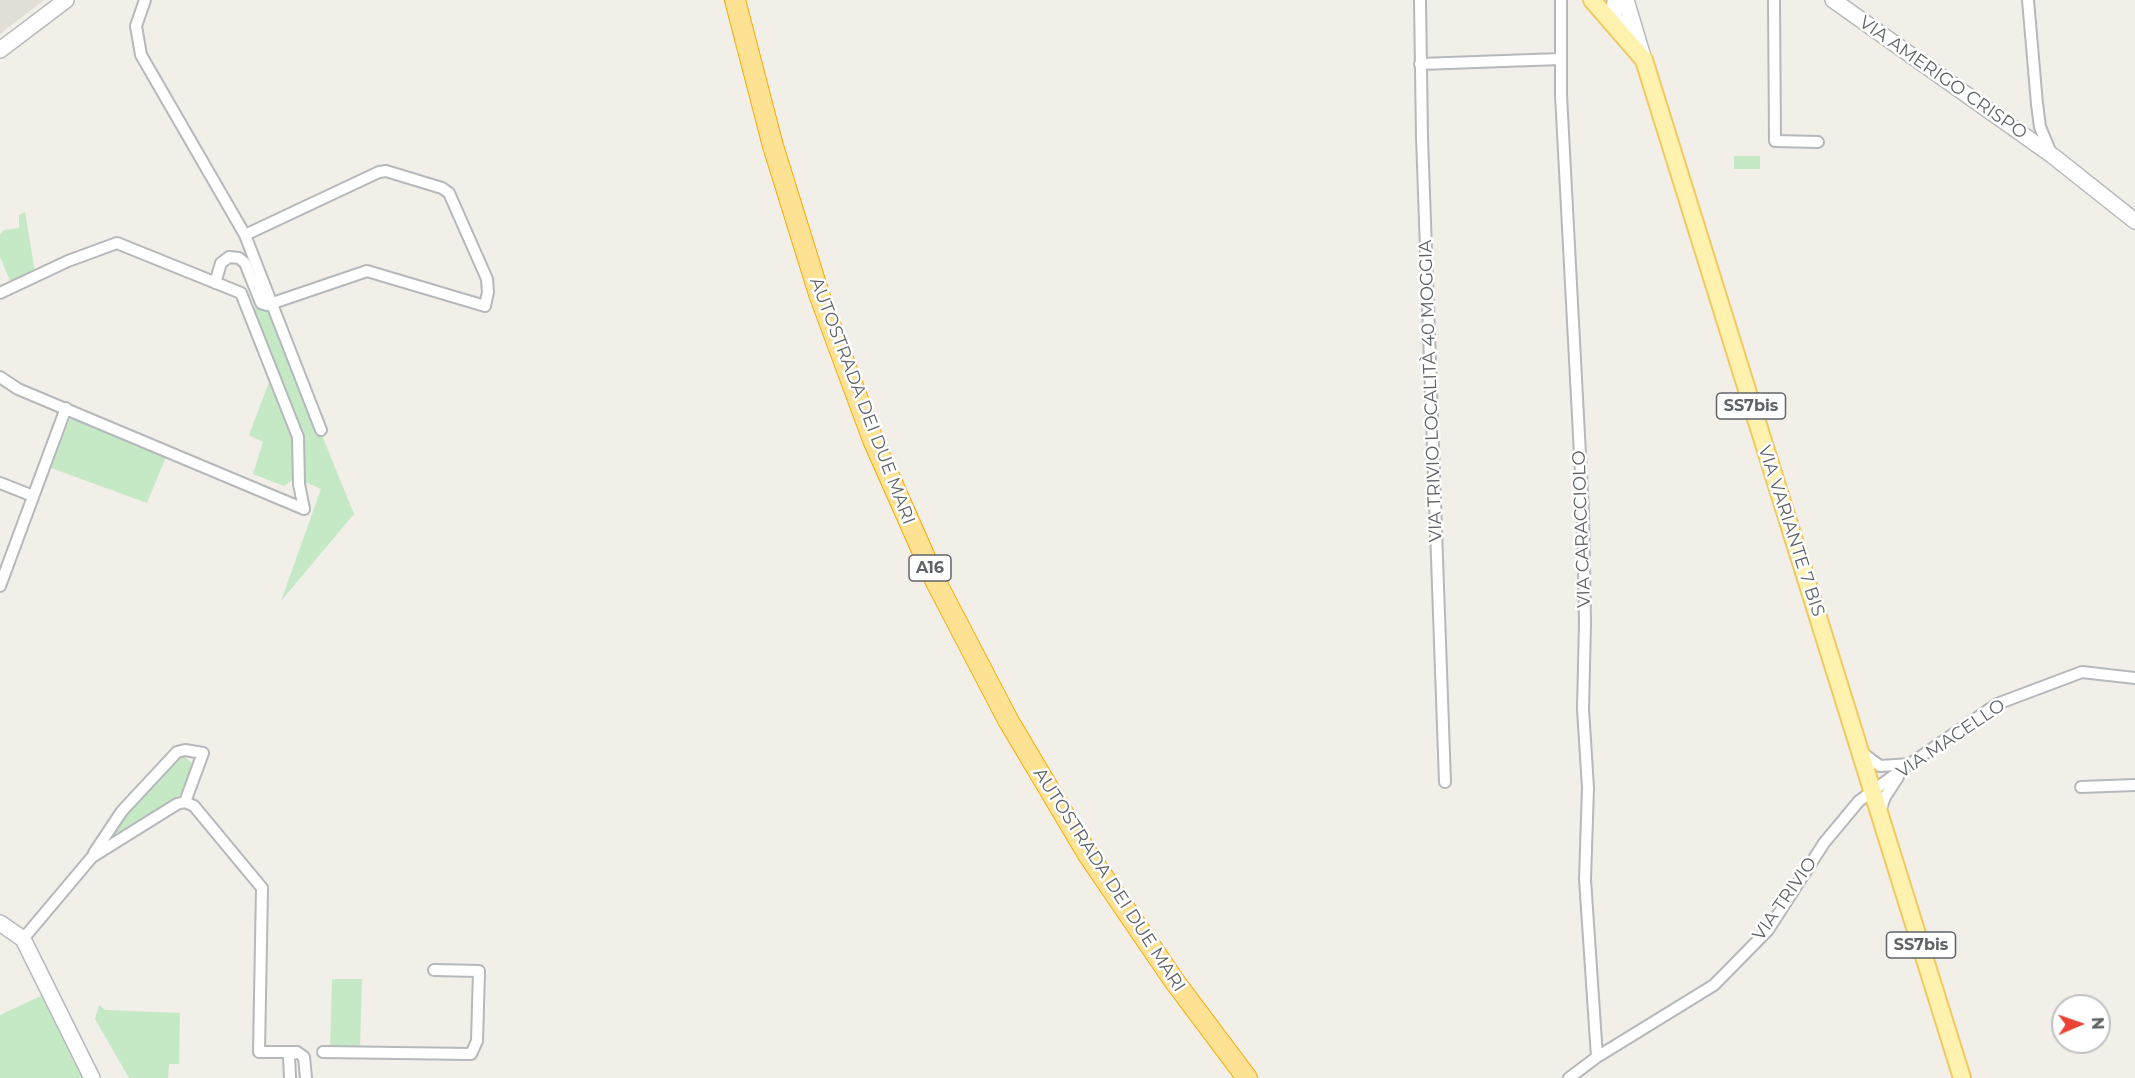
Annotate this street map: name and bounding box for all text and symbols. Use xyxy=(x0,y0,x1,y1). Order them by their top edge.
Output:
street label: VIA AMERIGO CRISPO xyxy=(1855,12,2031,144)
street label: VIA TRIVIO LOCALITÀ 40 MOGGIA xyxy=(1415,239,1447,543)
street label: AUTOSTRADA DEI DUE MARI xyxy=(805,274,919,528)
road number: SS7bis xyxy=(1716,393,1786,419)
street label: VIA VARIANTE 7 BIS xyxy=(1753,443,1829,619)
street label: VIA CARACCIOLO xyxy=(1568,450,1596,608)
road number: A16 xyxy=(909,555,951,581)
street label: VIA MACELLO xyxy=(1893,695,2009,783)
street label: AUTOSTRADA DEI DUE MARI xyxy=(1028,764,1190,996)
street label: VIA TRIVIO xyxy=(1748,853,1822,945)
road number: SS7bis xyxy=(1886,932,1956,958)
north arrow xyxy=(2051,994,2111,1054)
text: N xyxy=(2088,1017,2107,1030)

